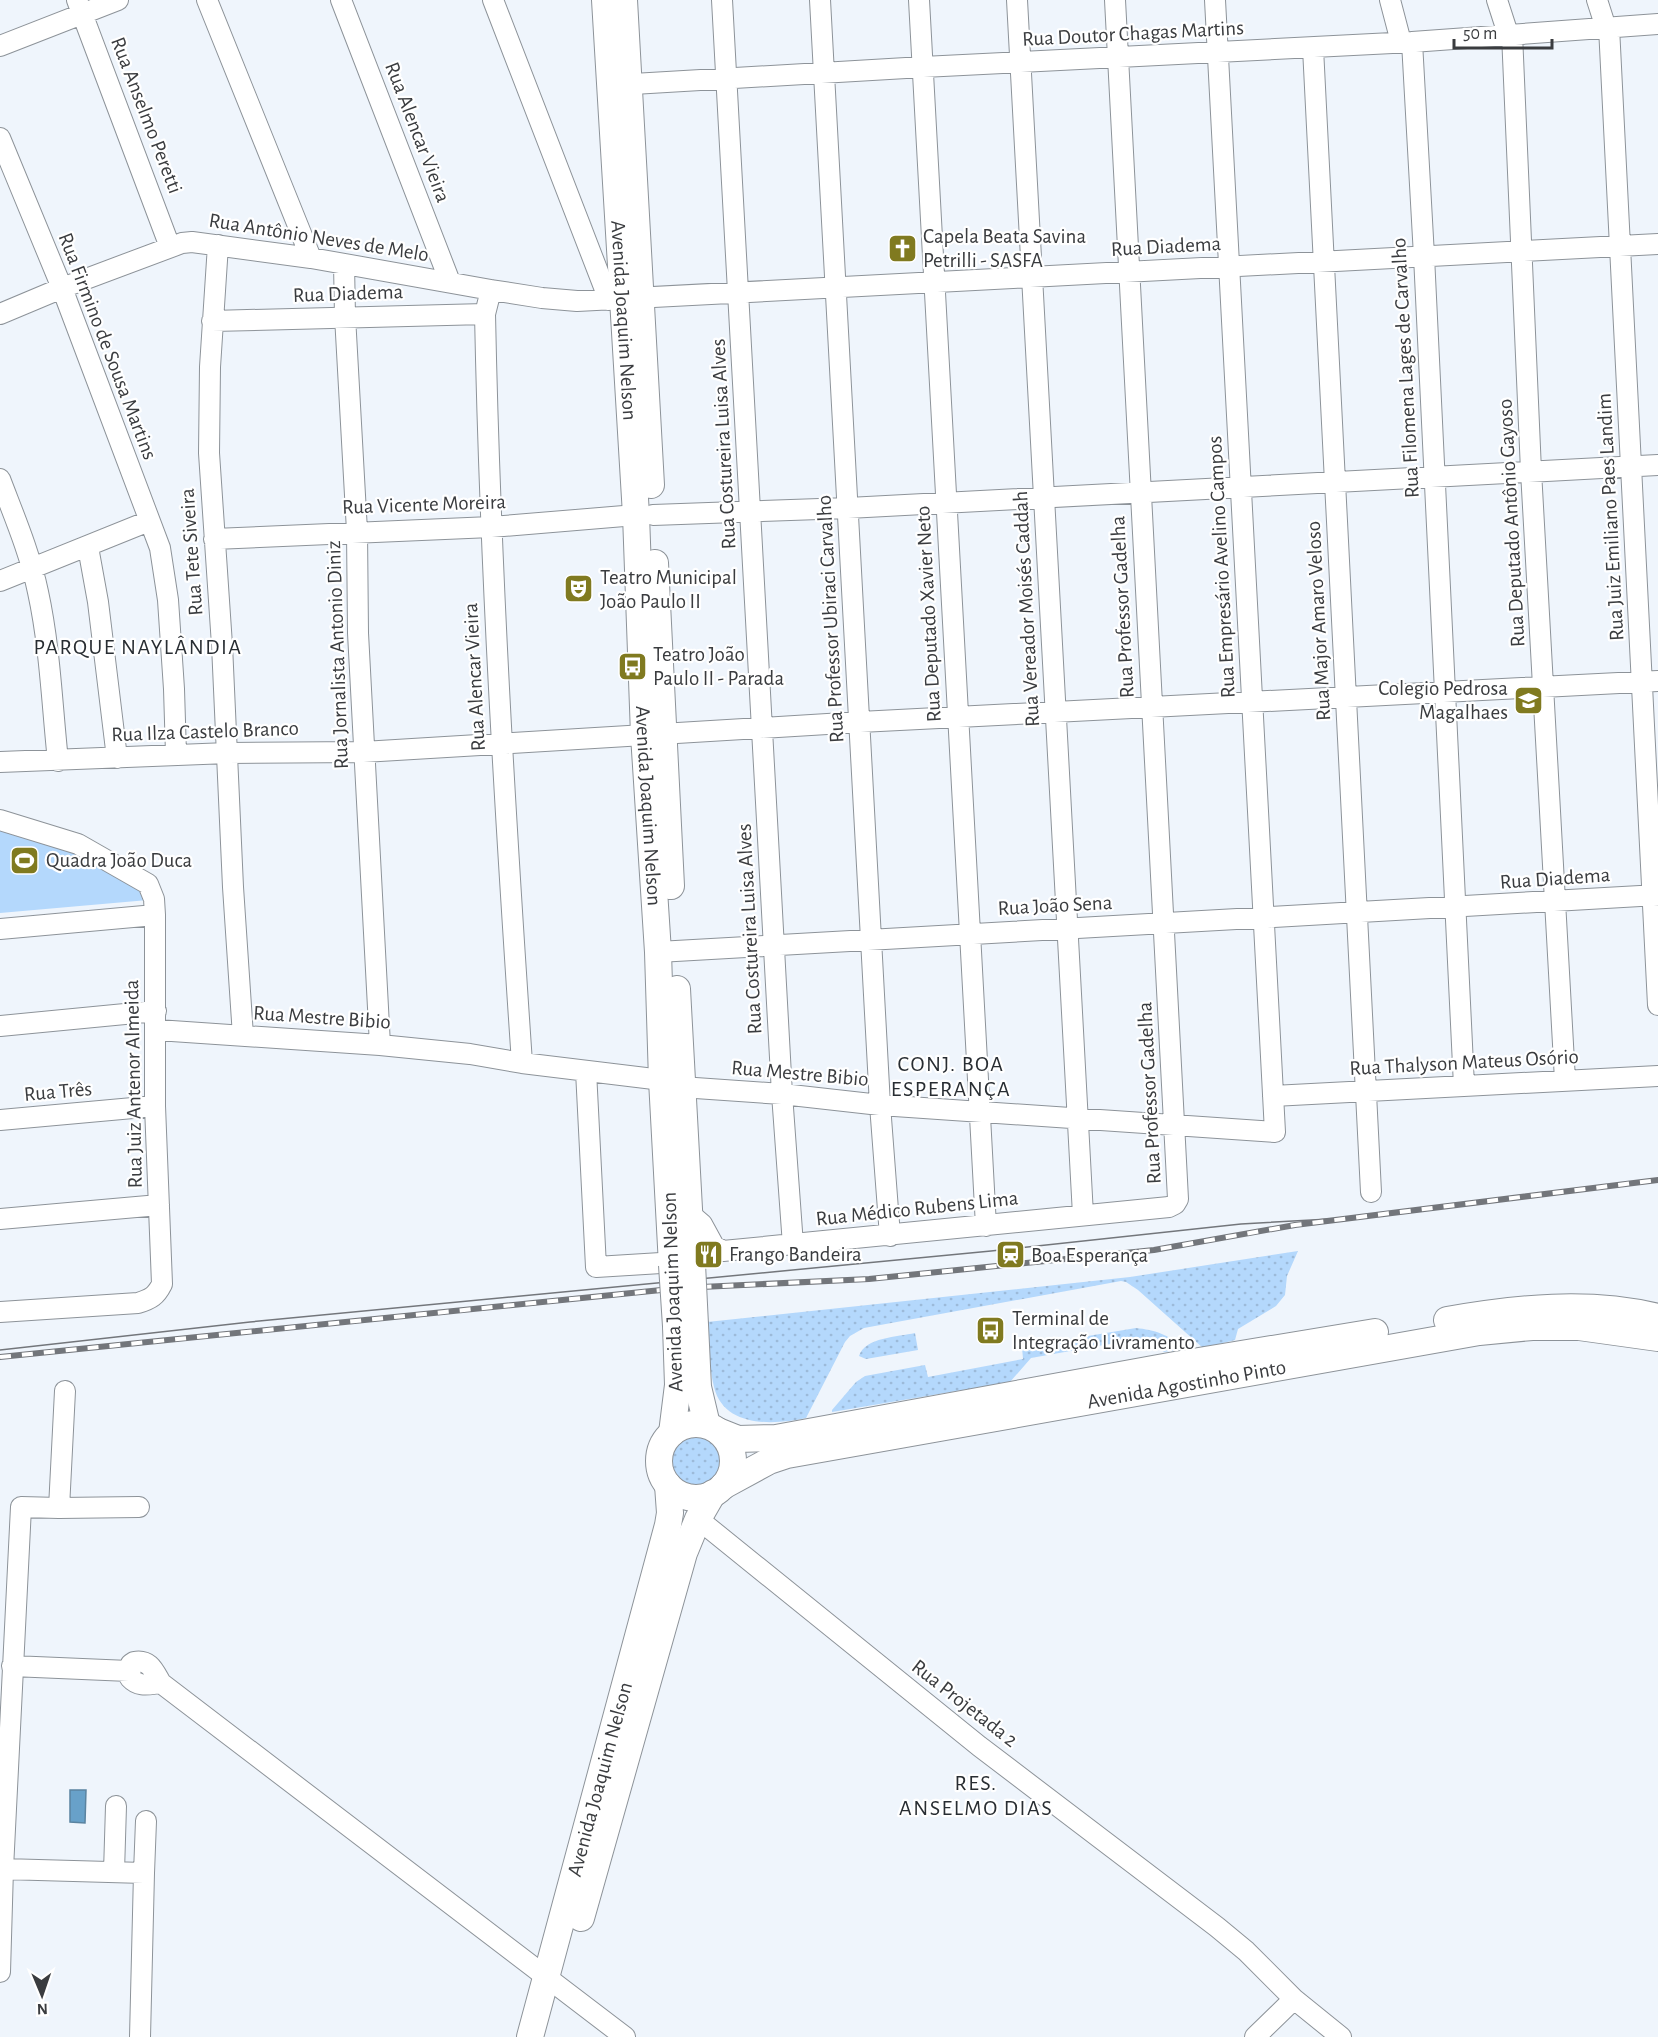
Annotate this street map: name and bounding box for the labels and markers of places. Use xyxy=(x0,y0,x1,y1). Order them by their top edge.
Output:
place label: Capela Beata Savina Petrilli - SASFA xyxy=(923,226,1086,271)
church icon: Capela Beata Savina Petrilli - SASFA xyxy=(886,232,918,264)
place label: Teatro Municipal João Paulo II xyxy=(600,567,737,612)
theatre icon: Teatro Municipal João Paulo II xyxy=(563,573,595,605)
place label: Teatro João Paulo II - Parada xyxy=(653,644,784,689)
bus stop icon: Teatro João Paulo II - Parada xyxy=(616,650,648,682)
place label: Colegio Pedrosa Magalhaes xyxy=(1378,678,1508,723)
school or university icon: Colegio Pedrosa Magalhaes xyxy=(1513,684,1545,716)
sports icon: Quadra João Duca xyxy=(9,844,41,876)
place label: Quadra João Duca xyxy=(46,850,192,871)
restaurant icon: Frango Bandeira xyxy=(692,1238,724,1270)
station icon: Boa Esperança xyxy=(994,1239,1026,1271)
place label: Frango Bandeira xyxy=(729,1244,862,1265)
place label: Boa Esperança xyxy=(1031,1245,1149,1266)
place label: Terminal de Integração Livramento xyxy=(1012,1308,1195,1353)
bus stop icon: Terminal de Integração Livramento xyxy=(975,1314,1007,1346)

